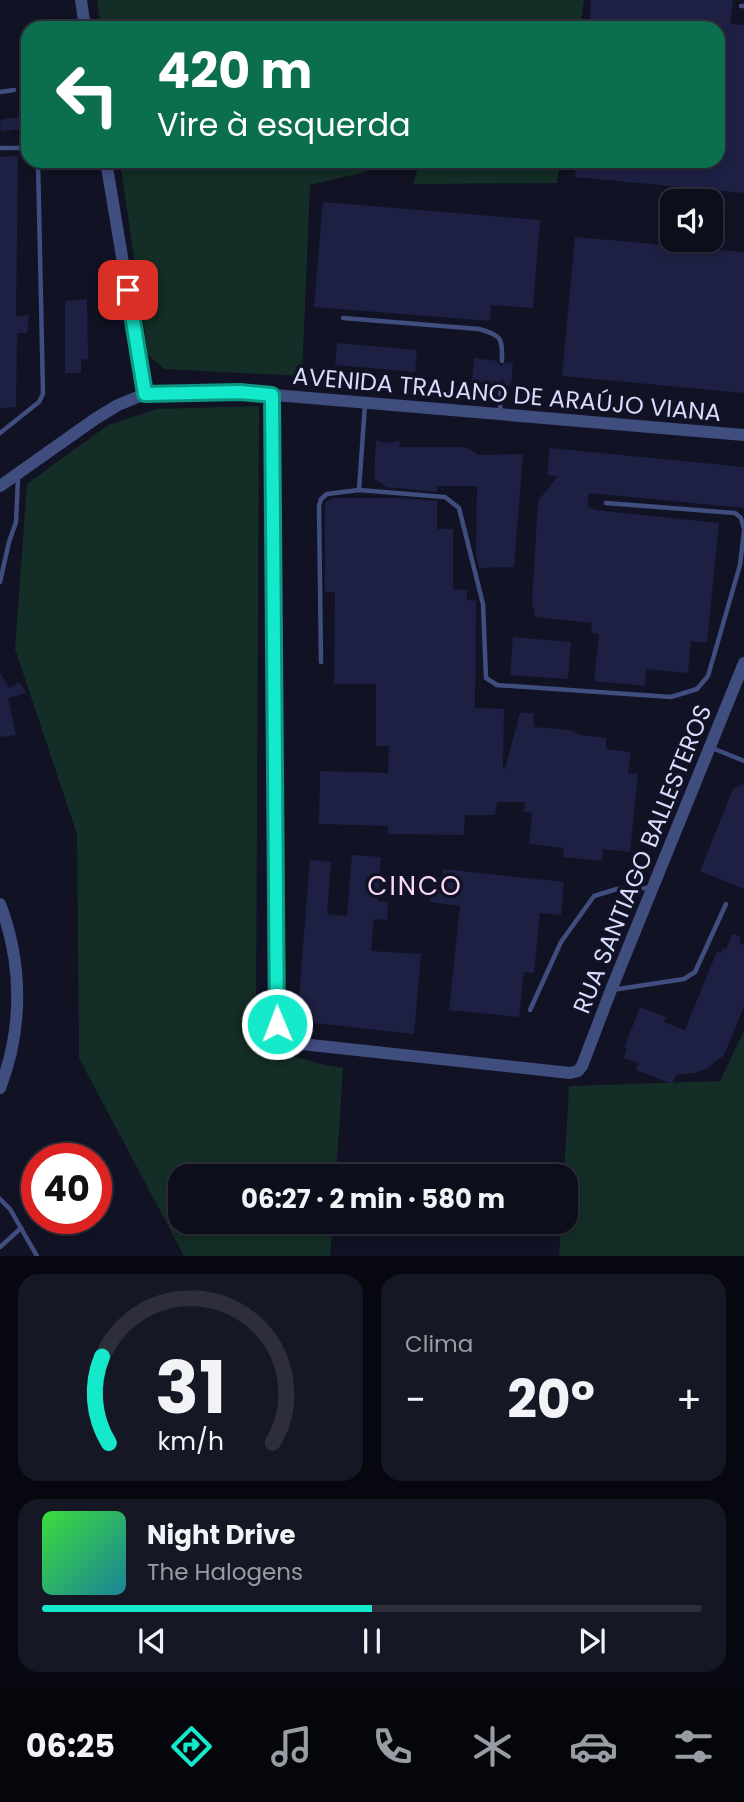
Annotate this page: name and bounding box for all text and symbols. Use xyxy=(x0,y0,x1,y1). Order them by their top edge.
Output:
text: 420 m xyxy=(157,37,312,105)
icon: left xyxy=(42,49,133,140)
text: Vire à esquerda xyxy=(157,102,411,147)
map controls xyxy=(660,189,723,252)
button: sound xyxy=(660,189,723,252)
pin xyxy=(98,260,158,320)
icon: arrive xyxy=(109,271,147,309)
street label: AVENIDA TRAJANO DE ARAÚJO VIANA xyxy=(291,359,723,429)
street label: RUA SANTIAGO BALLESTEROS xyxy=(565,700,719,1018)
district label: CINCO xyxy=(367,868,463,904)
position arrow xyxy=(240,987,314,1061)
speed limit sign: 40 xyxy=(21,1143,112,1234)
text: 06:27 · 2 min · 580 m xyxy=(241,1181,505,1217)
text: Clima xyxy=(405,1328,473,1360)
text: 31 xyxy=(155,1338,226,1439)
text: 20° xyxy=(507,1363,595,1436)
text: − xyxy=(405,1373,426,1426)
text: + xyxy=(676,1373,702,1426)
text: km/h xyxy=(157,1424,224,1459)
text: Night Drive xyxy=(147,1517,295,1553)
text: The Halogens xyxy=(147,1556,303,1588)
icon: previous xyxy=(133,1622,171,1660)
icon: pause xyxy=(353,1622,391,1660)
icon: next xyxy=(573,1622,611,1660)
icon: directions xyxy=(167,1722,216,1771)
icon: music xyxy=(267,1722,316,1771)
icon: phone xyxy=(368,1722,417,1771)
icon: climate xyxy=(468,1722,517,1771)
icon: car xyxy=(569,1722,618,1771)
icon: filters xyxy=(669,1722,718,1771)
text: 06:25 xyxy=(26,1723,115,1768)

